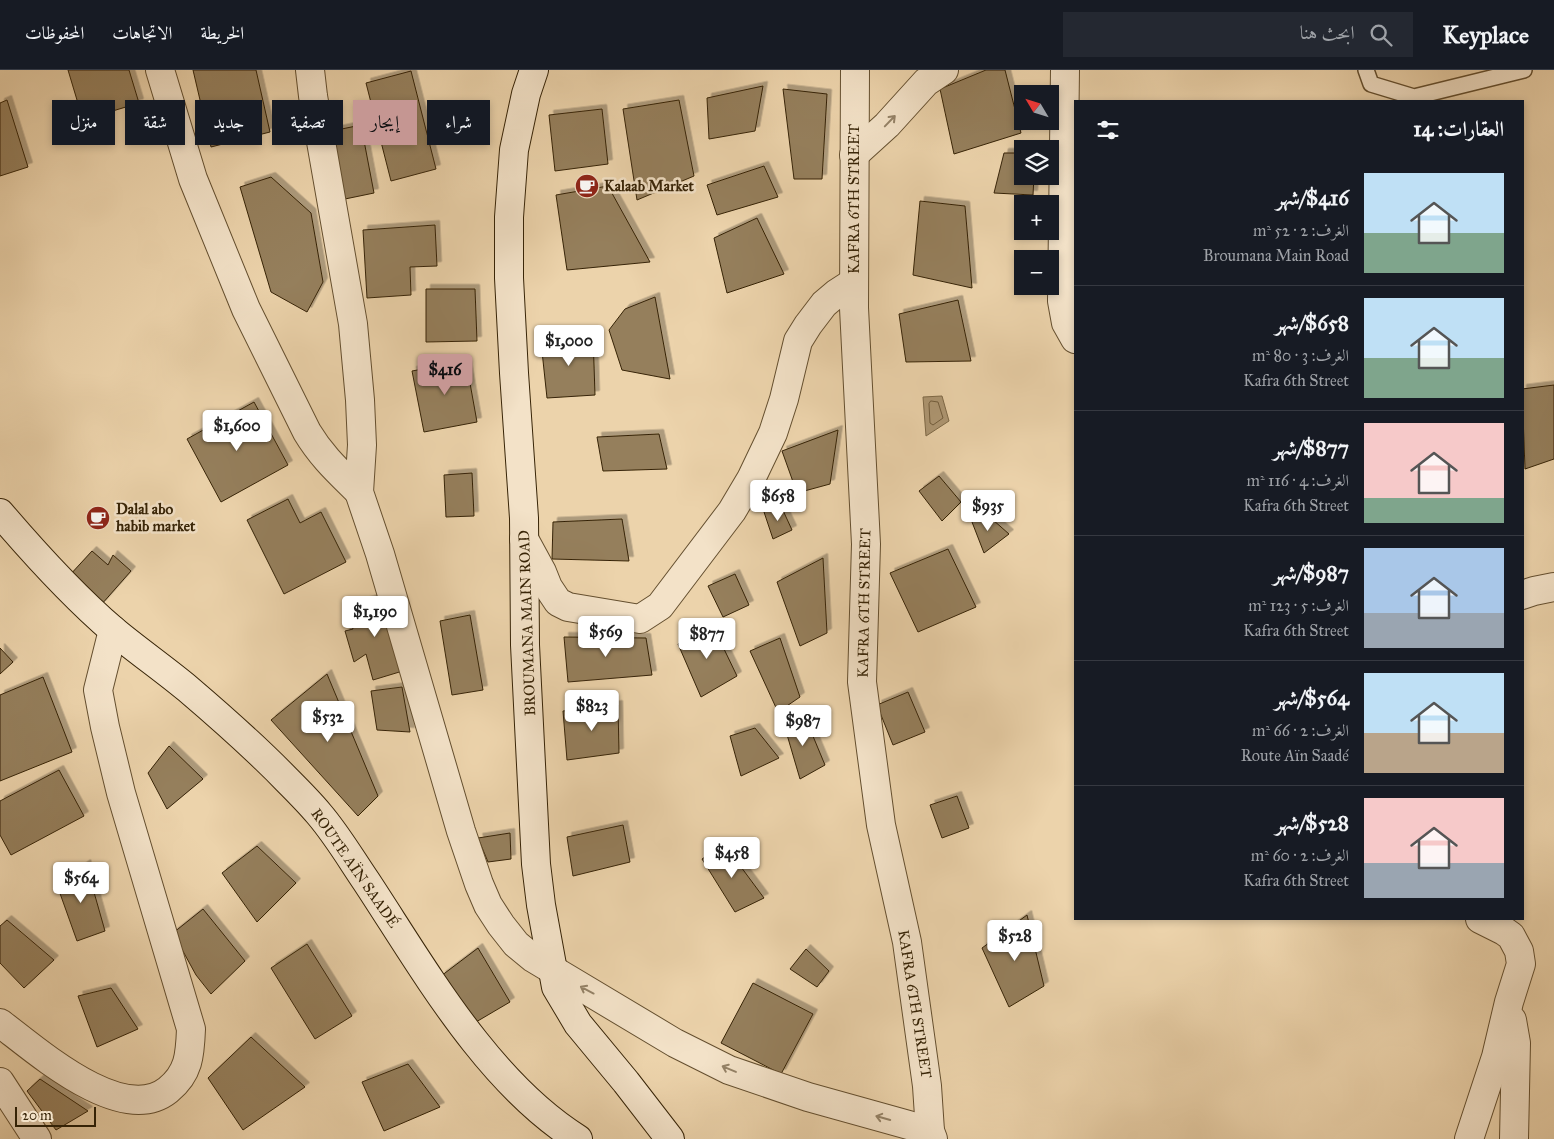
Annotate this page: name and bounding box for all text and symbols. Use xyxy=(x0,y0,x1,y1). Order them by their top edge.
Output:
search box xyxy=(1063,12,1413,57)
text: Keyplace xyxy=(1443,20,1529,50)
text: ابحث هنا xyxy=(1300,21,1355,44)
icon: search xyxy=(1367,21,1395,49)
text: المحفوظات xyxy=(25,22,84,44)
text: الاتجاهات xyxy=(112,22,172,44)
text: الخريطة xyxy=(200,22,244,44)
north arrow xyxy=(1014,85,1059,130)
map controls xyxy=(1014,85,1059,295)
chip: منزل xyxy=(52,100,115,145)
chip: شقة xyxy=(125,100,185,145)
chip: جديد xyxy=(195,100,262,145)
chip: تصفية xyxy=(272,100,343,145)
chip: إيجار xyxy=(353,100,417,145)
chip: شراء xyxy=(427,100,490,145)
one-way arrow xyxy=(884,115,896,128)
icon: filters xyxy=(1094,116,1122,144)
text: العقارات: 14 xyxy=(1413,116,1504,142)
street label: KAFRA 6TH STREET xyxy=(845,124,863,274)
button: layers xyxy=(1014,140,1059,185)
cafe icon: Kalaab Market xyxy=(574,173,600,199)
place label: Kalaab Market xyxy=(604,177,695,195)
text: $416/شهر xyxy=(1276,185,1349,211)
icon: home xyxy=(1404,193,1464,253)
button: + xyxy=(1014,195,1059,240)
text: الغرف: 2 · 52 m² xyxy=(1253,221,1349,240)
text: Broumana Main Road xyxy=(1203,246,1349,265)
button: − xyxy=(1014,250,1059,295)
text: $658/شهر xyxy=(1275,310,1349,336)
icon: home xyxy=(1404,318,1464,378)
pin: $1,000 xyxy=(528,324,610,367)
text: $1,000 xyxy=(545,331,593,350)
text: الغرف: 3 · 80 m² xyxy=(1252,346,1349,365)
pin: $416 xyxy=(415,354,475,396)
text: $416 xyxy=(429,360,462,379)
text: Kafra 6th Street xyxy=(1243,371,1349,390)
pin: $1,600 xyxy=(196,410,278,452)
text: $1,600 xyxy=(214,416,260,435)
text: $877/شهر xyxy=(1273,435,1349,461)
icon: home xyxy=(1404,443,1464,503)
text: الغرف: 4 · 116 m² xyxy=(1247,471,1349,490)
pin: $658 xyxy=(748,480,808,522)
text: $658 xyxy=(761,486,795,505)
pin: $935 xyxy=(958,490,1018,532)
text: $935 xyxy=(972,496,1004,515)
text: Kafra 6th Street xyxy=(1243,496,1349,515)
place label: Dalal abo habib market xyxy=(115,500,196,535)
cafe icon: Dalal abo habib market xyxy=(85,505,111,531)
street label: KAFRA 6TH STREET xyxy=(854,528,874,678)
street label: BROUMANA MAIN ROAD xyxy=(515,530,539,716)
text: $987/شهر xyxy=(1273,560,1349,586)
icon: home xyxy=(1404,568,1464,628)
pin: $1,190 xyxy=(334,596,416,638)
text: الغرف: 5 · 123 m² xyxy=(1248,596,1349,615)
text: $1,190 xyxy=(353,602,397,621)
pin: $569 xyxy=(576,616,636,658)
pin: $877 xyxy=(677,618,737,660)
text: Kafra 6th Street xyxy=(1243,621,1349,640)
text: $569 xyxy=(589,622,623,641)
text: $877 xyxy=(689,624,725,643)
text: $564/شهر xyxy=(1274,685,1349,711)
pin: $823 xyxy=(562,690,622,732)
icon: home xyxy=(1404,693,1464,753)
text: $823 xyxy=(576,696,608,715)
pin: $532 xyxy=(298,700,358,743)
pin: $987 xyxy=(773,704,833,747)
text: $532 xyxy=(312,707,344,726)
text: $987 xyxy=(785,711,821,730)
text: الغرف: 2 · 66 m² xyxy=(1252,721,1349,740)
text: Route Aïn Saadé xyxy=(1241,746,1349,765)
street label: ROUTE AÏN SAADÉ xyxy=(307,804,404,931)
text: $528/شهر xyxy=(1275,810,1349,836)
icon: home xyxy=(1404,818,1464,878)
pin: $458 xyxy=(702,836,762,879)
text: $458 xyxy=(715,843,749,862)
text: الغرف: 2 · 60 m² xyxy=(1251,846,1349,865)
pin: $564 xyxy=(51,862,111,904)
text: $564 xyxy=(64,868,98,887)
text: Kafra 6th Street xyxy=(1243,871,1349,890)
pin: $528 xyxy=(985,920,1045,962)
text: $528 xyxy=(998,926,1032,945)
street label: KAFRA 6TH STREET xyxy=(894,929,936,1079)
one-way arrow xyxy=(579,985,594,995)
one-way arrow xyxy=(722,1063,737,1073)
scale bar xyxy=(15,1104,96,1127)
text: 20 m xyxy=(22,1107,52,1124)
one-way arrow xyxy=(876,1113,892,1122)

